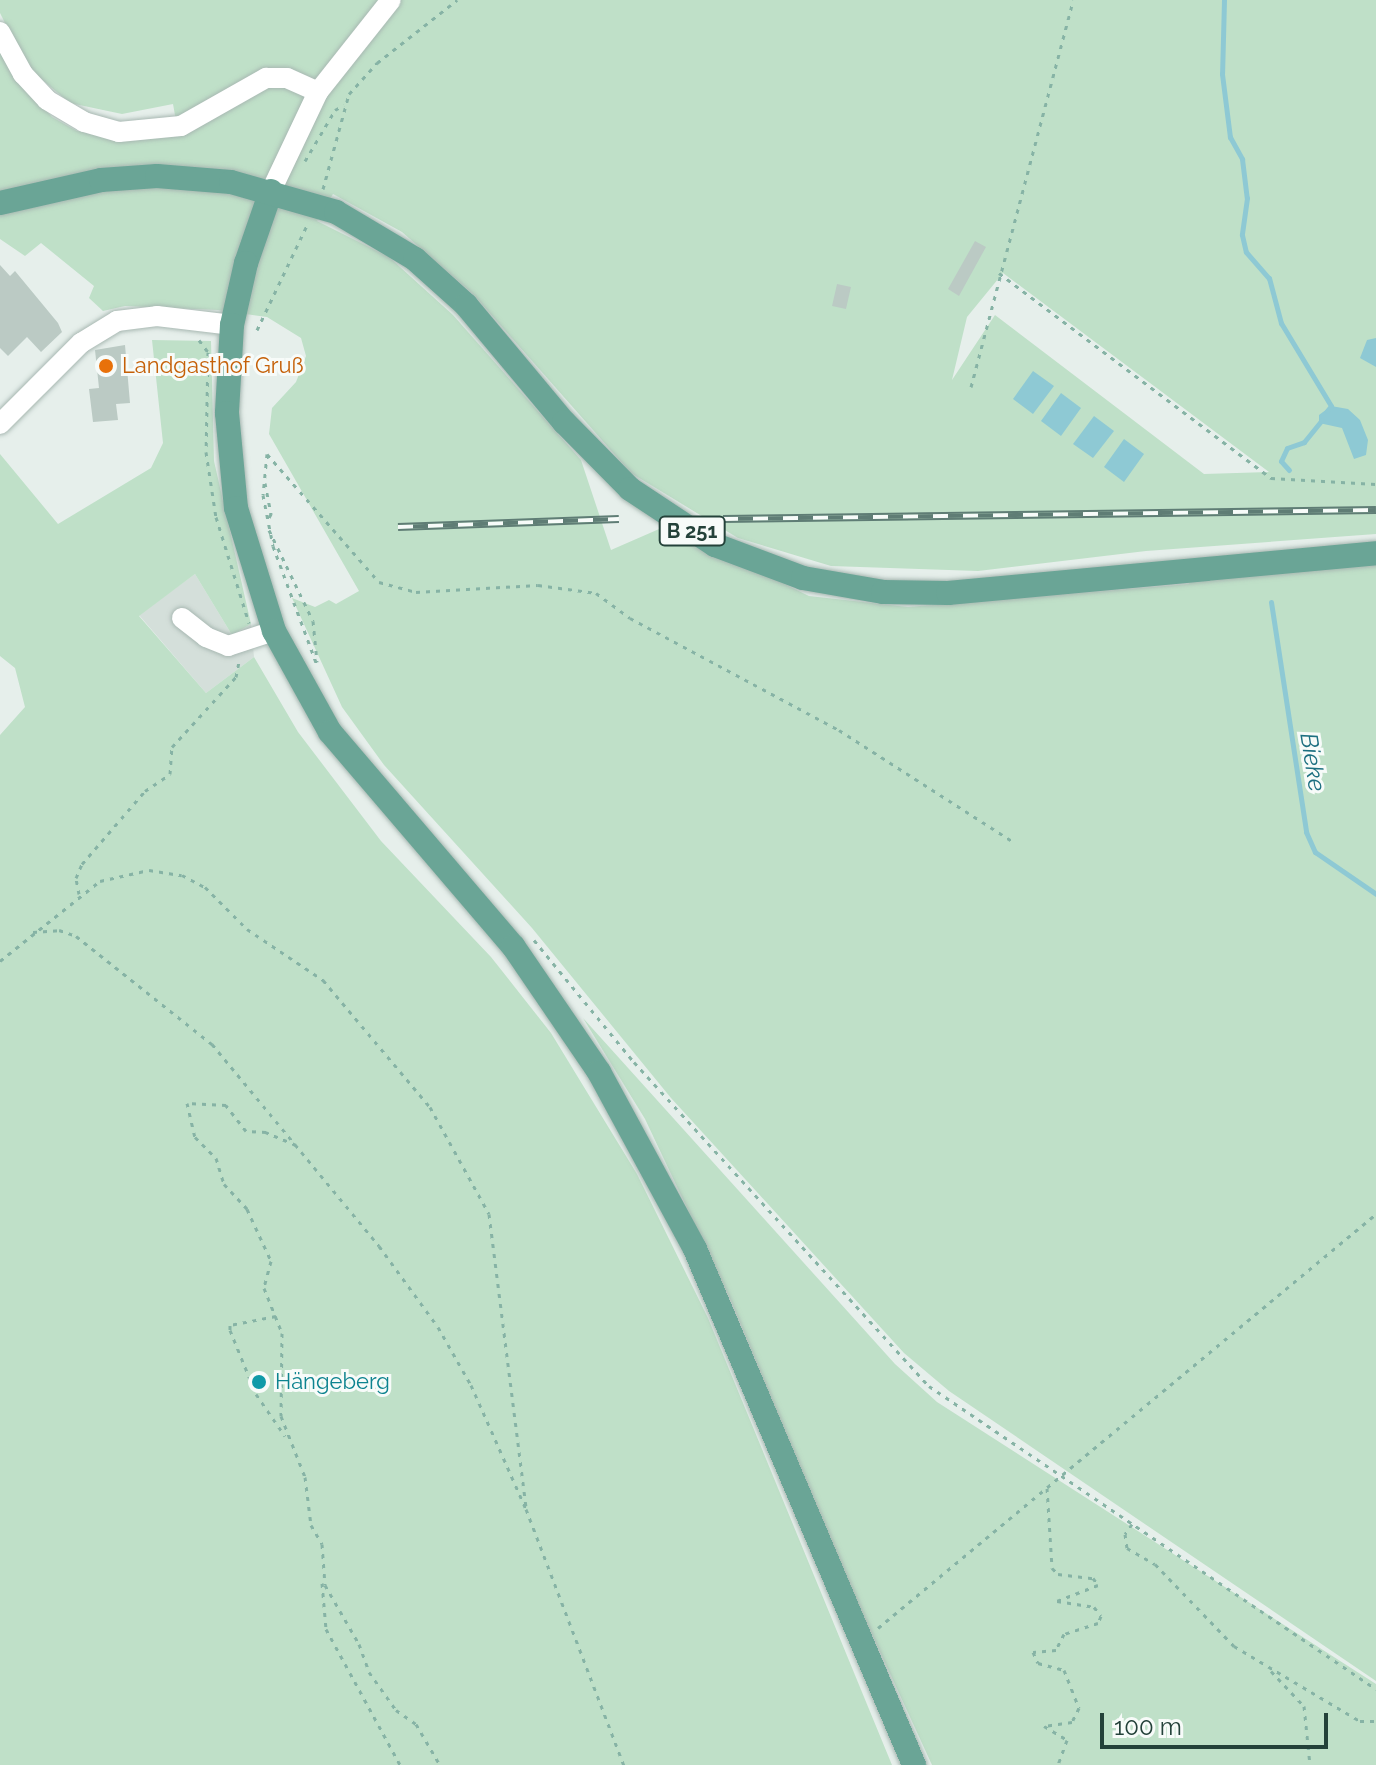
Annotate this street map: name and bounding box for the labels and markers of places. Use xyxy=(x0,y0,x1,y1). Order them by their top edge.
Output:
place label: Landgasthof Gruß xyxy=(122,353,304,379)
marker: Landgasthof Gruß xyxy=(97,357,115,375)
place label: Hängeberg xyxy=(275,1369,390,1395)
marker: Hängeberg xyxy=(250,1373,268,1391)

